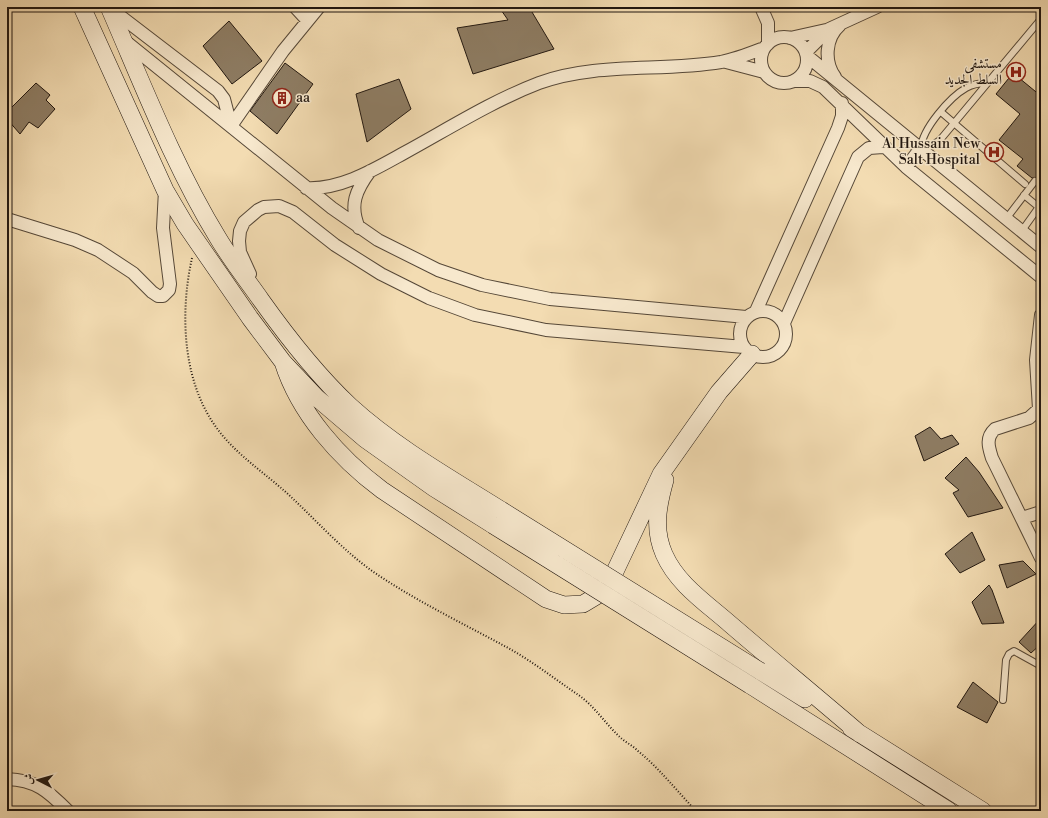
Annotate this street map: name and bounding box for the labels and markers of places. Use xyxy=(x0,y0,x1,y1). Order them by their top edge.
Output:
place label: مستشفى السلط الجديد xyxy=(945,55,1002,89)
hospital icon: مستشفى السلط الجديد xyxy=(1005,61,1027,83)
building icon: aa xyxy=(271,87,293,109)
place label: aa xyxy=(296,89,311,107)
place label: Al Hussain New Salt Hospital xyxy=(881,135,980,169)
hospital icon: Al Hussain New Salt Hospital xyxy=(983,141,1005,163)

